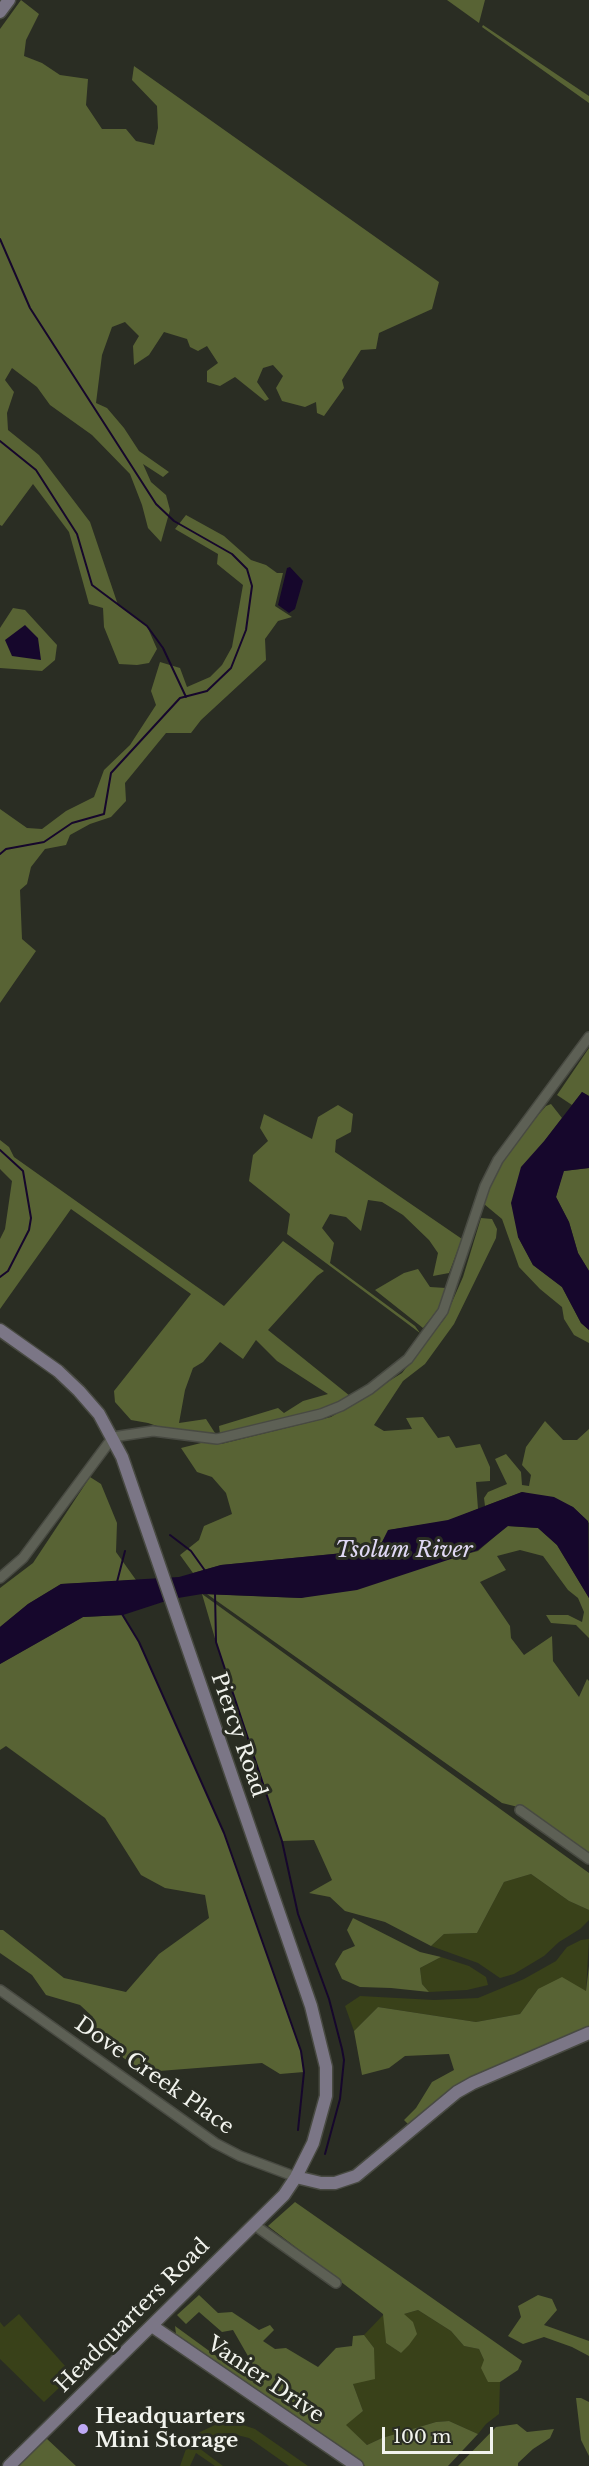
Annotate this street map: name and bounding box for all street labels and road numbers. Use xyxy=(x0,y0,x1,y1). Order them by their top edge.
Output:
street label: Piercy Road xyxy=(205,1669,271,1801)
street label: Dove Creek Place xyxy=(70,2012,238,2140)
street label: Headquarters Road xyxy=(51,2234,215,2398)
street label: Vanier Drive xyxy=(202,2332,328,2428)

